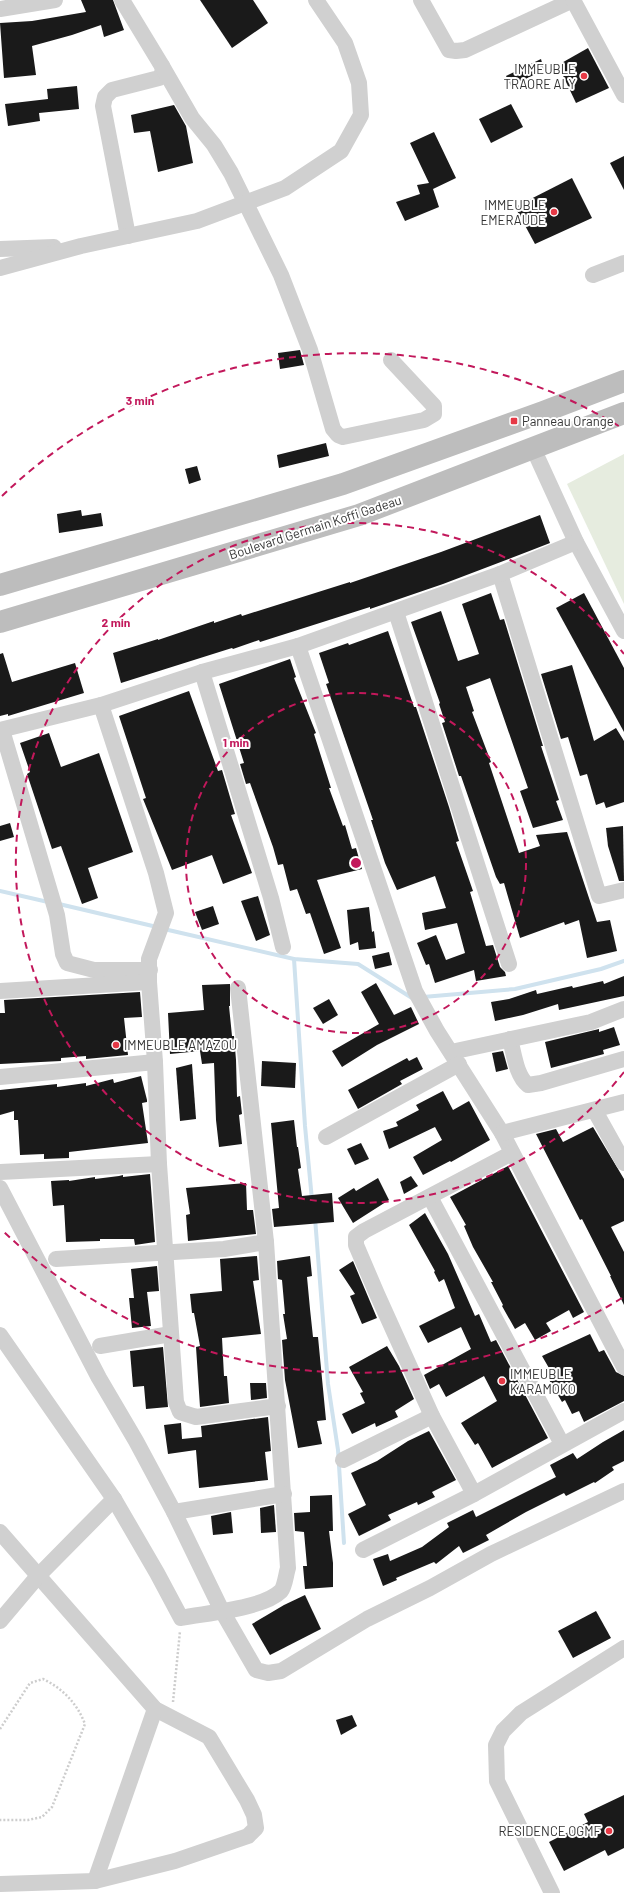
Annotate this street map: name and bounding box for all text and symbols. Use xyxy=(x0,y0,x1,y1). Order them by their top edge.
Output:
place label: IMMEUBLE TRAORE ALY xyxy=(504,61,576,92)
marker: IMMEUBLE TRAORE ALY xyxy=(579,71,589,81)
place label: IMMEUBLE EMERAUDE xyxy=(480,197,546,228)
marker: IMMEUBLE EMERAUDE xyxy=(549,207,559,217)
text: 3 min xyxy=(126,393,154,407)
place label: Panneau Orange xyxy=(522,413,614,429)
marker: Panneau Orange xyxy=(509,416,519,426)
street label: Boulevard Germain Koffi Gadeau xyxy=(227,491,403,563)
text: 2 min xyxy=(102,615,130,629)
text: 1 min xyxy=(223,735,249,749)
centre of rings xyxy=(349,856,363,870)
place label: IMMEUBLE AMAZOU xyxy=(124,1037,237,1053)
marker: IMMEUBLE AMAZOU xyxy=(111,1040,121,1050)
place label: IMMEUBLE KARAMOKO xyxy=(510,1366,576,1397)
marker: IMMEUBLE KARAMOKO xyxy=(497,1376,507,1386)
place label: RESIDENCE OGMF xyxy=(498,1823,602,1839)
marker: RESIDENCE OGMF xyxy=(604,1826,614,1836)

